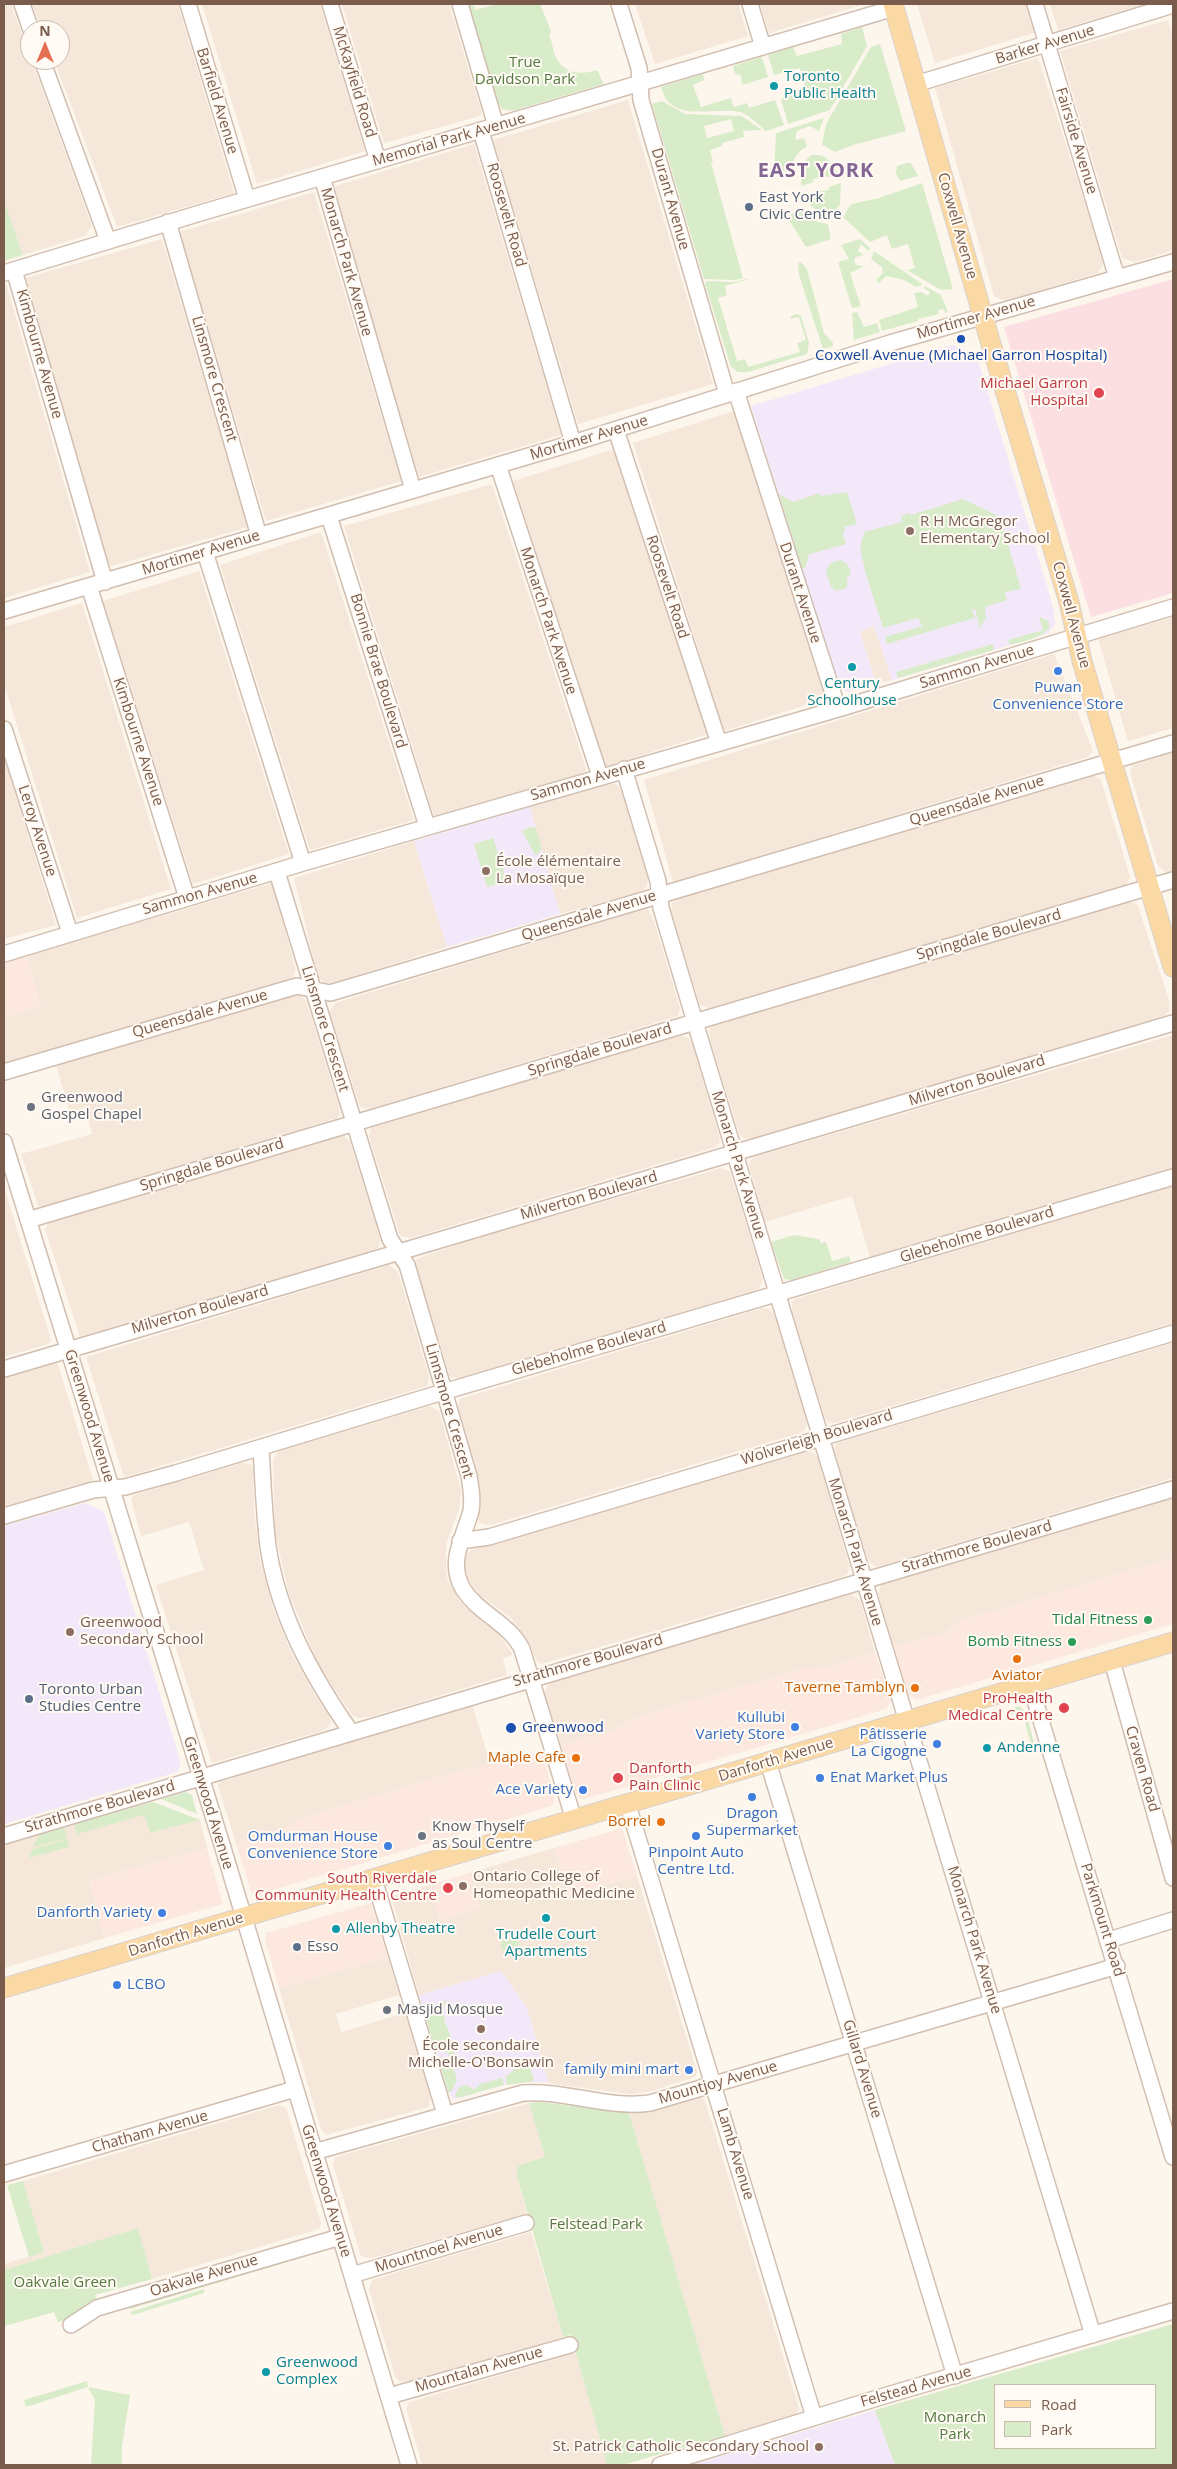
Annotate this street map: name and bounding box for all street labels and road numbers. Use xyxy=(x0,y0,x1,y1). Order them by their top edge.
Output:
street label: Barker Avenue xyxy=(993,21,1097,69)
street label: McKayfield Road xyxy=(328,24,380,140)
street label: Barfield Avenue xyxy=(192,46,242,156)
street label: Fairside Avenue xyxy=(1051,85,1101,197)
street label: Memorial Park Avenue xyxy=(370,110,528,170)
street label: Durant Avenue xyxy=(647,146,693,252)
street label: Roosevelt Road xyxy=(483,161,529,269)
street label: Coxwell Avenue xyxy=(933,171,981,281)
street label: Monarch Park Avenue xyxy=(316,186,376,338)
street label: Kimbourne Avenue xyxy=(12,287,66,421)
street label: Mortimer Avenue xyxy=(915,292,1037,344)
street label: Linsmore Crescent xyxy=(187,314,241,444)
street label: Mortimer Avenue xyxy=(528,412,650,464)
street label: Mortimer Avenue xyxy=(140,527,262,579)
street label: Roosevelt Road xyxy=(642,533,692,641)
street label: Durant Avenue xyxy=(775,540,825,646)
street label: Monarch Park Avenue xyxy=(516,545,580,697)
street label: Coxwell Avenue xyxy=(1048,560,1094,670)
street label: Bonnie Brae Boulevard xyxy=(346,591,410,751)
street label: Sammon Avenue xyxy=(918,641,1036,693)
street label: Kimbourne Avenue xyxy=(109,675,167,809)
street label: Sammon Avenue xyxy=(528,755,648,805)
street label: Queensdale Avenue xyxy=(907,772,1047,830)
street label: Leroy Avenue xyxy=(14,783,60,879)
street label: Sammon Avenue xyxy=(140,869,260,919)
street label: Queensdale Avenue xyxy=(519,887,659,945)
street label: Springdale Boulevard xyxy=(915,906,1063,964)
street label: Linsmore Crescent xyxy=(297,964,353,1094)
street label: Queensdale Avenue xyxy=(130,986,270,1042)
street label: Springdale Boulevard xyxy=(526,1020,674,1080)
street label: Milverton Boulevard xyxy=(907,1052,1047,1110)
street label: Monarch Park Avenue xyxy=(707,1089,769,1241)
street label: Springdale Boulevard xyxy=(138,1135,286,1195)
street label: Milverton Boulevard xyxy=(518,1168,660,1224)
street label: Glebeholme Boulevard xyxy=(898,1203,1056,1267)
street label: Milverton Boulevard xyxy=(129,1282,271,1338)
street label: Glebeholme Boulevard xyxy=(510,1318,668,1380)
street label: Linnsmore Crescent xyxy=(421,1341,477,1481)
street label: Greenwood Avenue xyxy=(60,1347,118,1485)
street label: Wolverleigh Boulevard xyxy=(739,1406,895,1470)
street label: Monarch Park Avenue xyxy=(824,1476,886,1628)
street label: Strathmore Boulevard xyxy=(900,1517,1054,1577)
street label: Strathmore Boulevard xyxy=(511,1631,665,1691)
street label: Craven Road xyxy=(1121,1724,1163,1814)
street label: Greenwood Avenue xyxy=(179,1734,237,1872)
street label: Danforth Avenue xyxy=(716,1734,836,1786)
street label: Strathmore Boulevard xyxy=(23,1777,177,1837)
street label: Parkmount Road xyxy=(1076,1861,1128,1979)
street label: Monarch Park Avenue xyxy=(943,1864,1005,2016)
street label: Danforth Avenue xyxy=(126,1909,246,1961)
street label: Gillard Avenue xyxy=(838,2018,886,2120)
street label: Mountjoy Avenue xyxy=(657,2057,779,2109)
street label: Lamb Avenue xyxy=(712,2106,758,2202)
street label: Chatham Avenue xyxy=(90,2107,210,2157)
street label: Greenwood Avenue xyxy=(297,2122,355,2260)
street label: Mountnoel Avenue xyxy=(373,2221,505,2277)
street label: Oakvale Avenue xyxy=(148,2251,260,2301)
street label: Mountalan Avenue xyxy=(413,2343,545,2397)
street label: Felstead Avenue xyxy=(858,2363,974,2411)

